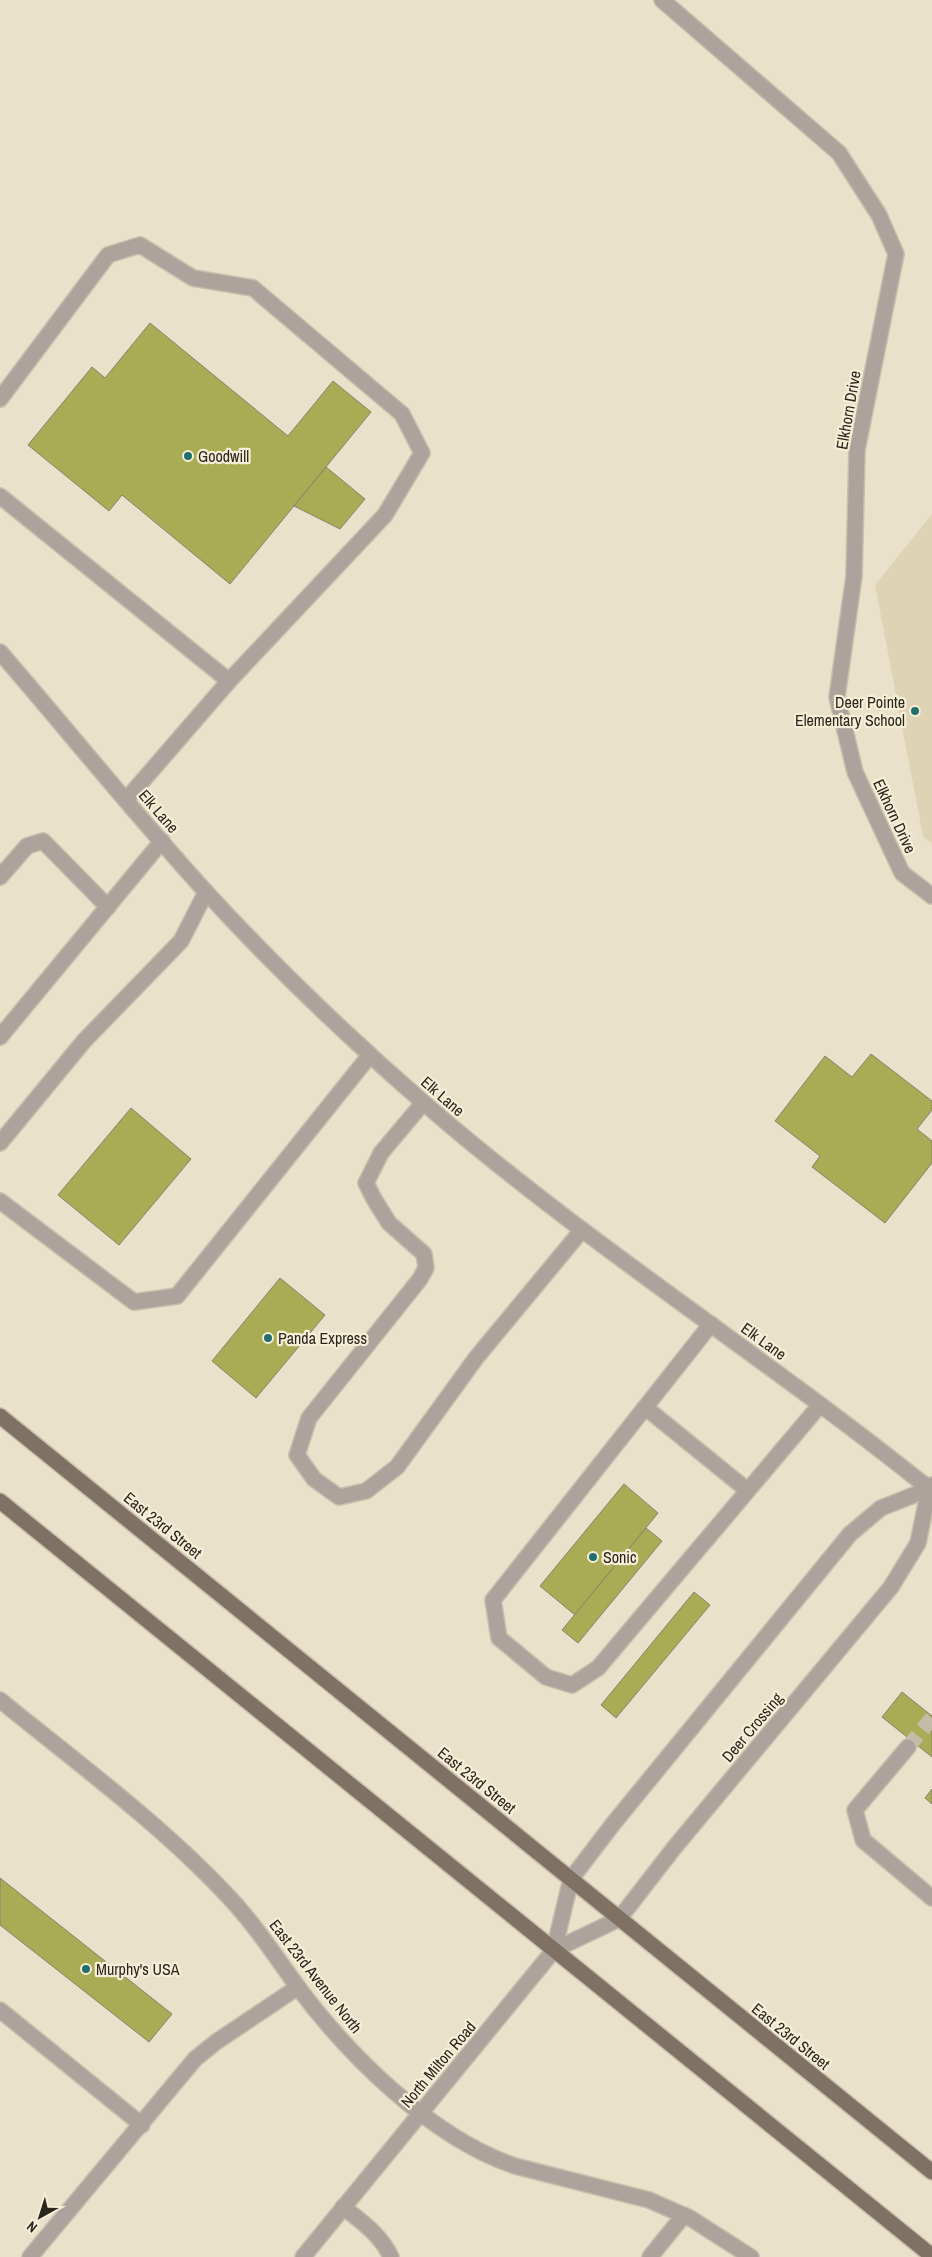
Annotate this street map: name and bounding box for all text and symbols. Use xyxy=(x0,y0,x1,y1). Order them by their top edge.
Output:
street label: Elkhorn Drive xyxy=(830,369,866,451)
place label: Goodwill xyxy=(198,445,249,467)
marker: Goodwill xyxy=(182,450,194,462)
place label: Deer Pointe Elementary School xyxy=(795,691,905,731)
marker: Deer Pointe Elementary School xyxy=(909,705,921,717)
street label: Elkhorn Drive xyxy=(868,775,922,857)
street label: Elk Lane xyxy=(134,785,184,837)
street label: Elk Lane xyxy=(417,1071,469,1121)
street label: Elk Lane xyxy=(737,1317,791,1365)
place label: Panda Express xyxy=(278,1327,367,1349)
marker: Panda Express xyxy=(262,1332,274,1344)
street label: East 23rd Street xyxy=(119,1487,207,1564)
place label: Sonic xyxy=(603,1546,637,1568)
marker: Sonic xyxy=(587,1551,599,1563)
street label: Deer Crossing xyxy=(716,1687,788,1766)
street label: East 23rd Street xyxy=(433,1742,521,1819)
street label: East 23rd Avenue North xyxy=(265,1914,367,2038)
place label: Murphy's USA xyxy=(96,1958,180,1980)
marker: Murphy's USA xyxy=(80,1963,92,1975)
street label: East 23rd Street xyxy=(747,1998,835,2075)
street label: North Milton Road xyxy=(395,2016,481,2112)
north arrow xyxy=(15,2192,65,2242)
text: N xyxy=(23,2217,41,2237)

